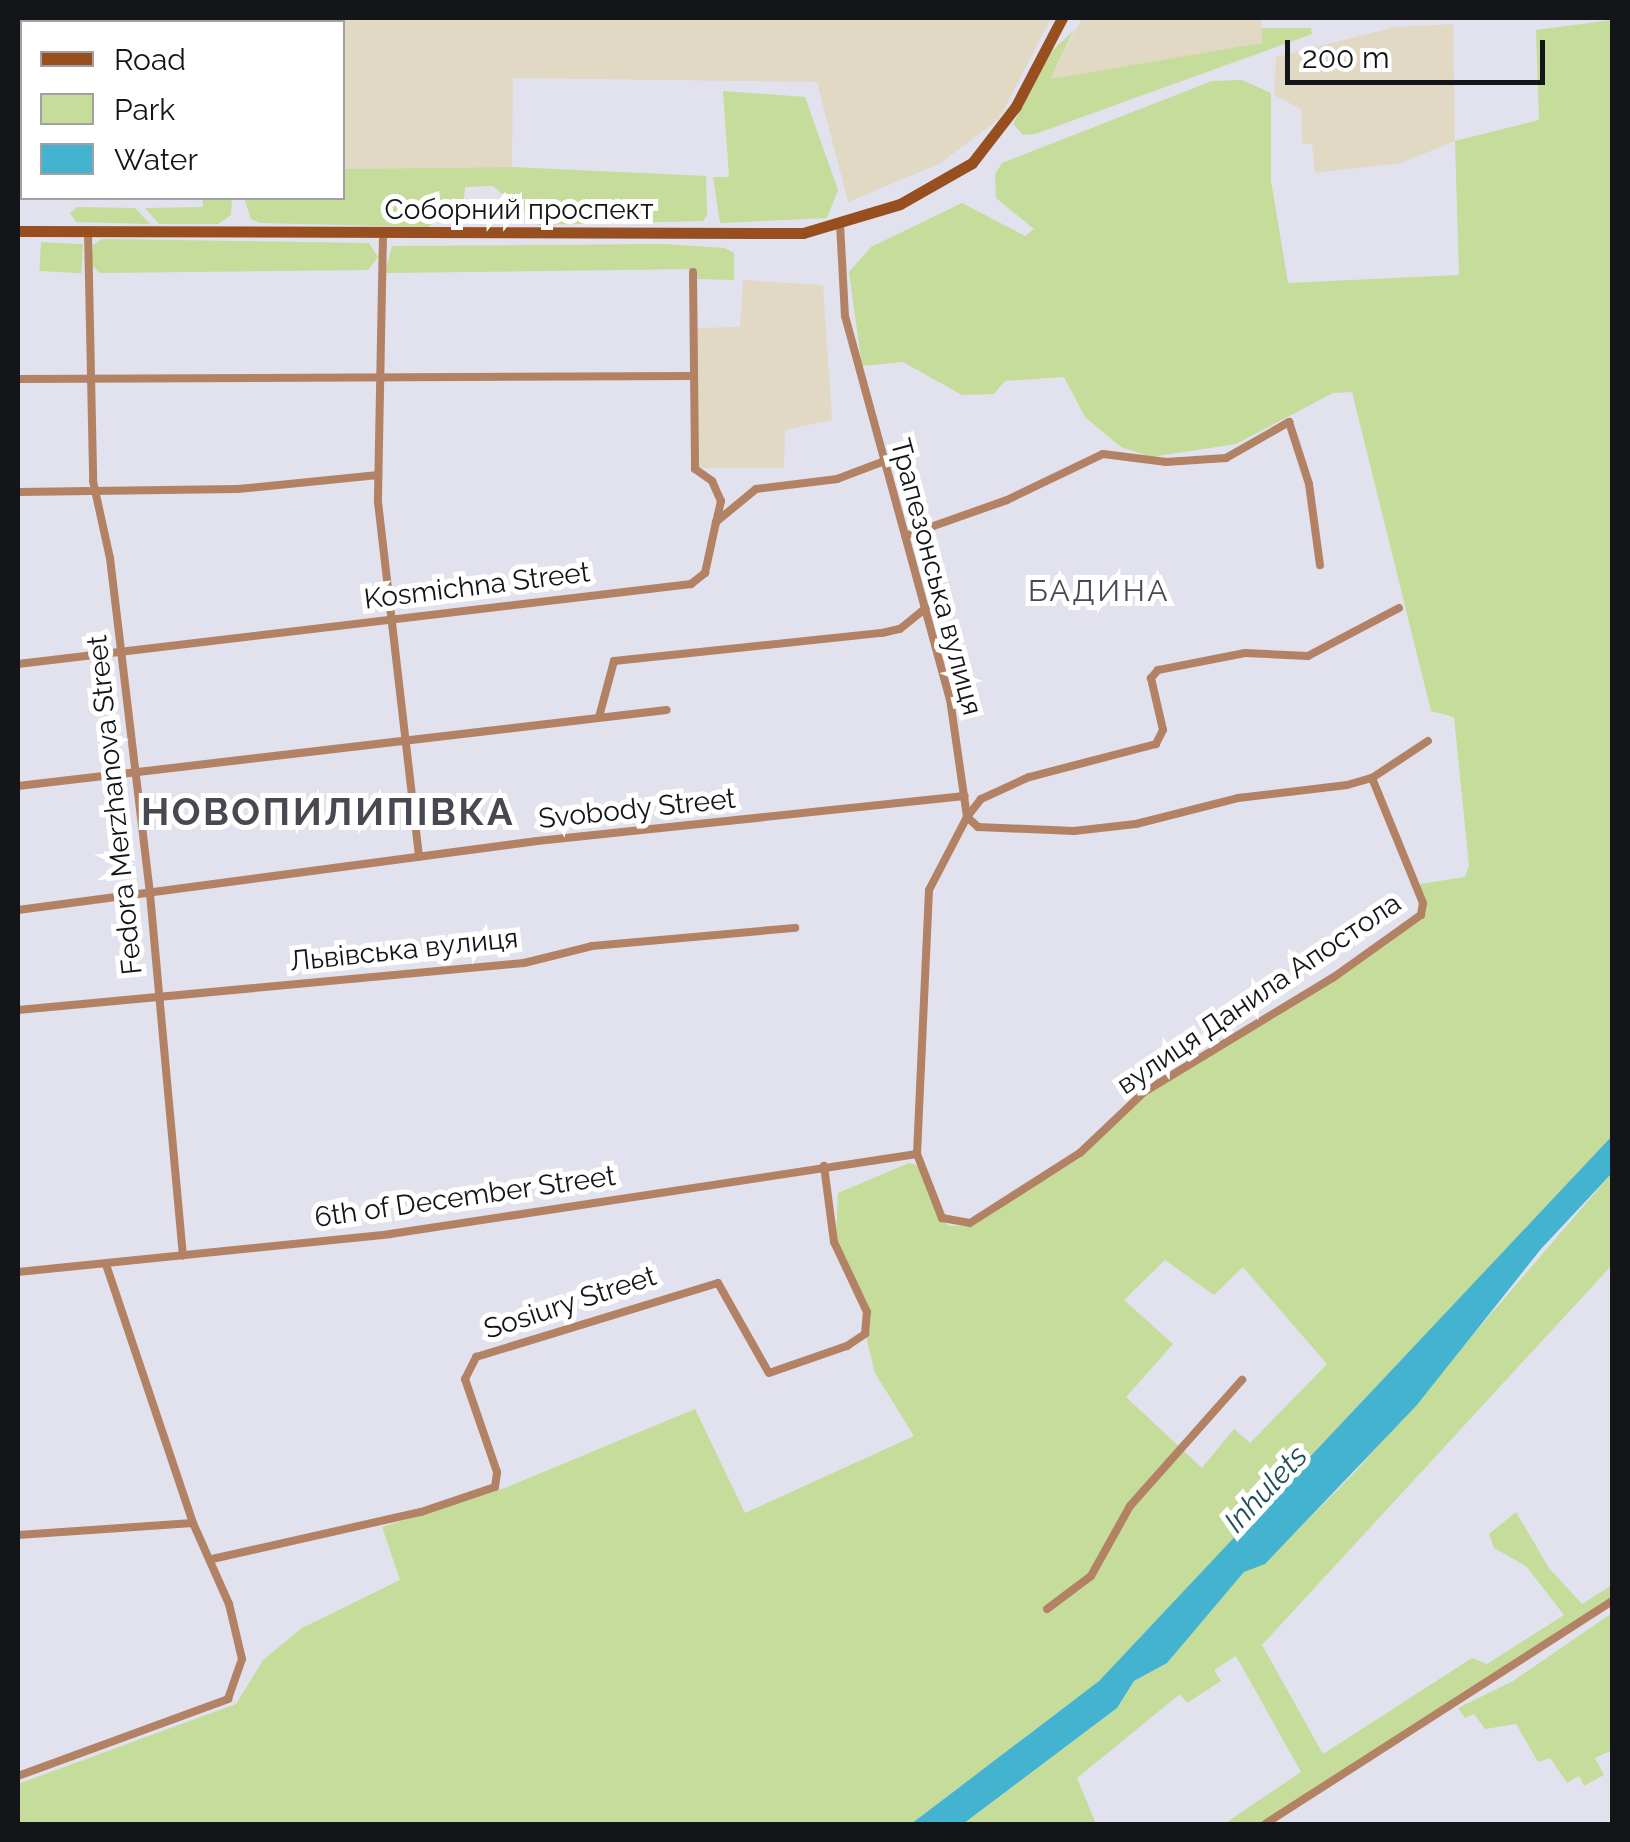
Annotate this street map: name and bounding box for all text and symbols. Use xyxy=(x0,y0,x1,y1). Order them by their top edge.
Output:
legend xyxy=(20,20,345,200)
scale bar xyxy=(1290,20,1550,82)
text: 200 m xyxy=(1302,40,1390,75)
text: Road xyxy=(114,42,186,77)
text: Park xyxy=(114,92,175,127)
text: Water xyxy=(114,142,198,177)
street label: Соборний проспект xyxy=(384,193,654,227)
street label: Трапезонська вулиця xyxy=(883,435,989,719)
street label: Kosmichna Street xyxy=(362,555,592,617)
district label: БАДИНА xyxy=(1028,573,1170,609)
street label: Fedora Merzhanova Street xyxy=(80,634,150,976)
street label: Svobody Street xyxy=(536,782,738,836)
district label: НОВОПИЛИПІВКА xyxy=(141,789,515,835)
street label: вулиця Данила Апостола xyxy=(1110,886,1408,1102)
street label: Львівська вулиця xyxy=(288,921,520,979)
street label: 6th of December Street xyxy=(312,1159,618,1235)
street label: Sosiury Street xyxy=(479,1259,661,1347)
water label: Inhulets xyxy=(1217,1438,1315,1540)

